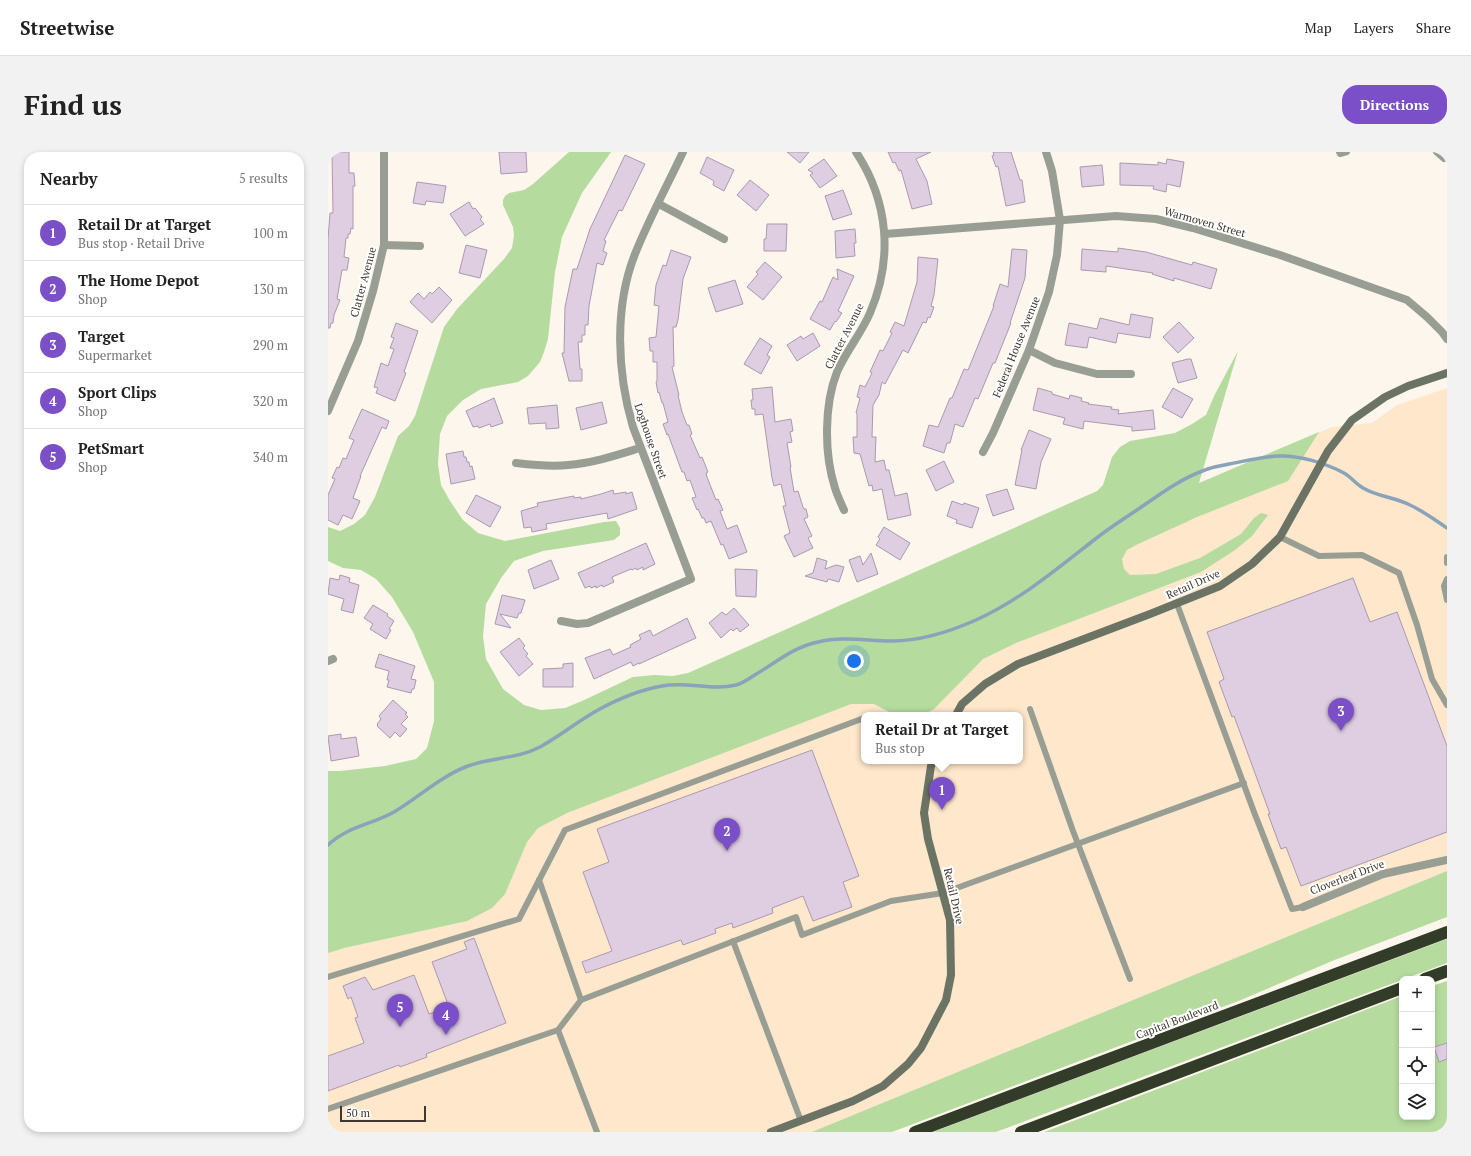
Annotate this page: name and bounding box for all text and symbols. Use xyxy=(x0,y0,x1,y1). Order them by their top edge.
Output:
text: Streetwise xyxy=(20,15,114,40)
text: Map xyxy=(1305,18,1332,37)
text: Layers xyxy=(1354,18,1394,37)
text: Share xyxy=(1416,18,1451,37)
button: Directions xyxy=(1342,85,1447,124)
text: Find us xyxy=(24,86,122,123)
text: Nearby xyxy=(40,167,98,190)
text: 5 results xyxy=(239,169,288,187)
street label: Warmoven Street xyxy=(1163,204,1247,240)
text: Retail Dr at Target xyxy=(78,214,211,234)
text: 1 xyxy=(49,224,57,242)
text: 100 m xyxy=(253,224,288,242)
text: Bus stop · Retail Drive xyxy=(78,234,205,252)
street label: Clatter Avenue xyxy=(347,245,379,319)
text: The Home Depot xyxy=(78,270,199,290)
text: 2 xyxy=(49,280,57,298)
text: 130 m xyxy=(253,280,288,298)
text: Shop xyxy=(78,290,107,308)
street label: Federal House Avenue xyxy=(989,294,1043,400)
street label: Clatter Avenue xyxy=(821,300,867,371)
text: Target xyxy=(78,326,125,346)
text: 3 xyxy=(49,336,57,354)
text: 290 m xyxy=(253,336,288,354)
text: Supermarket xyxy=(78,346,152,364)
text: Sport Clips xyxy=(78,382,157,402)
text: 4 xyxy=(49,392,57,410)
text: 320 m xyxy=(253,392,288,410)
street label: Loghouse Street xyxy=(632,401,670,481)
text: Shop xyxy=(78,402,107,420)
text: PetSmart xyxy=(78,438,144,458)
text: 5 xyxy=(49,448,57,466)
text: 340 m xyxy=(253,448,288,466)
text: Shop xyxy=(78,458,107,476)
street label: Retail Drive xyxy=(1164,566,1223,602)
your location xyxy=(844,651,864,671)
pin: 3 xyxy=(1328,698,1354,731)
popup xyxy=(861,712,1023,764)
text: Retail Dr at Target xyxy=(875,719,1009,739)
text: Bus stop xyxy=(875,739,925,757)
pin: 1 xyxy=(929,777,955,810)
pin: 2 xyxy=(714,818,740,851)
street label: Cloverleaf Drive xyxy=(1308,856,1387,898)
street label: Retail Drive xyxy=(941,866,967,926)
map controls xyxy=(1399,976,1435,1120)
button: + xyxy=(1399,976,1435,1012)
pin: 5 xyxy=(387,994,413,1027)
street label: Capital Boulevard xyxy=(1134,998,1220,1042)
pin: 4 xyxy=(433,1002,459,1035)
button: − xyxy=(1399,1012,1435,1048)
button: locate xyxy=(1399,1048,1435,1084)
button: layers xyxy=(1399,1084,1435,1120)
scale bar xyxy=(340,1104,426,1123)
text: 50 m xyxy=(346,1106,370,1120)

